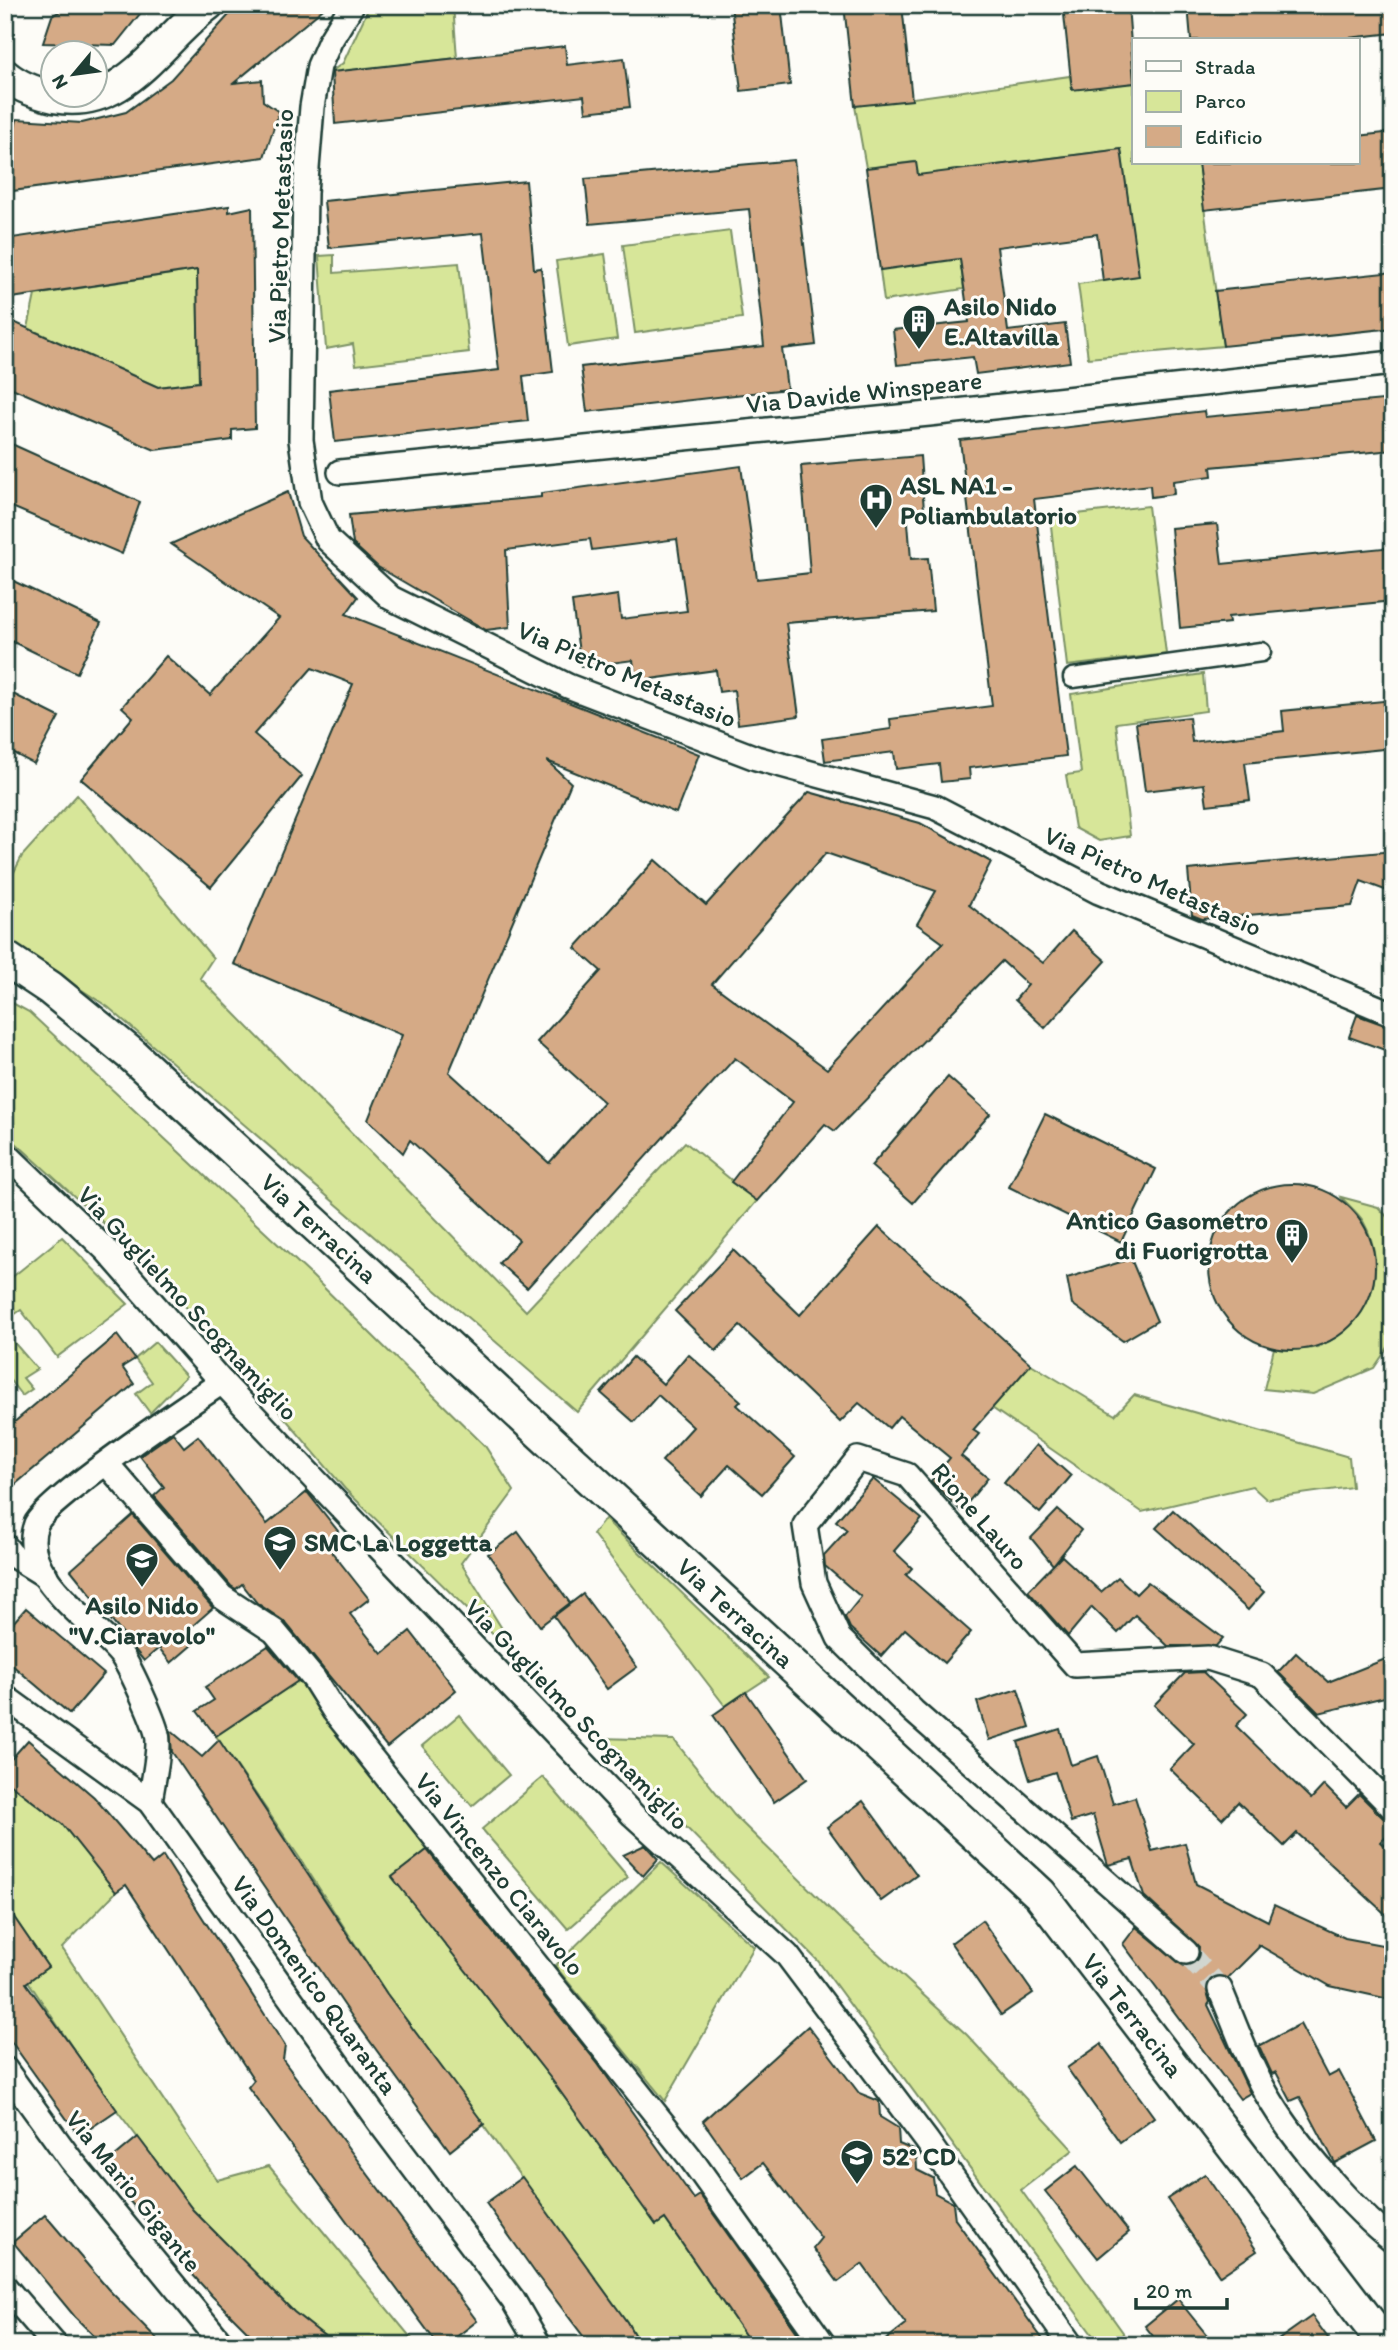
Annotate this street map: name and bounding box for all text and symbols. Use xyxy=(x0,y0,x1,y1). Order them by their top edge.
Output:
north arrow xyxy=(38,38,108,108)
legend xyxy=(1132,38,1360,164)
text: Strada xyxy=(1195,54,1255,79)
text: N xyxy=(46,71,73,93)
text: Parco xyxy=(1195,88,1246,113)
street label: Via Pietro Metastasio xyxy=(260,108,300,344)
text: Edificio xyxy=(1195,124,1263,149)
place label: Asilo Nido E.Altavilla xyxy=(943,290,1059,352)
building icon: Asilo Nido E.Altavilla xyxy=(900,302,938,351)
street label: Via Davide Winspeare xyxy=(744,364,984,420)
place label: ASL NA1 - Poliambulatorio xyxy=(899,469,1077,531)
hospital icon: ASL NA1 - Poliambulatorio xyxy=(857,481,895,530)
street label: Via Pietro Metastasio xyxy=(513,613,741,735)
street label: Via Pietro Metastasio xyxy=(1039,819,1267,943)
street label: Via Terracina xyxy=(254,1166,385,1291)
street label: Via Guglielmo Scognamiglio xyxy=(71,1179,305,1427)
place label: Antico Gasometro di Fuorigrotta xyxy=(1065,1204,1269,1266)
building icon: Antico Gasometro di Fuorigrotta xyxy=(1273,1216,1311,1265)
street label: Rione Lauro xyxy=(924,1455,1036,1577)
school or university icon: SMC La Loggetta xyxy=(261,1523,299,1572)
place label: SMC La Loggetta xyxy=(304,1526,493,1558)
school or university icon: Asilo Nido "V.Ciaravolo" xyxy=(123,1540,161,1589)
street label: Via Terracina xyxy=(670,1551,802,1675)
place label: Asilo Nido "V.Ciaravolo" xyxy=(69,1589,215,1651)
street label: Via Guglielmo Scognamiglio xyxy=(458,1592,696,1836)
street label: Via Vincenzo Ciaravolo xyxy=(408,1766,592,1982)
street label: Via Domenico Quaranta xyxy=(225,1869,406,2101)
street label: Via Terracina xyxy=(1075,1947,1191,2084)
street label: Via Mario Gigante xyxy=(59,2103,209,2279)
school or university icon: 52° CD xyxy=(838,2137,876,2186)
place label: 52° CD xyxy=(882,2140,956,2172)
scale bar xyxy=(1136,2266,1226,2310)
text: 20 m xyxy=(1146,2278,1193,2303)

